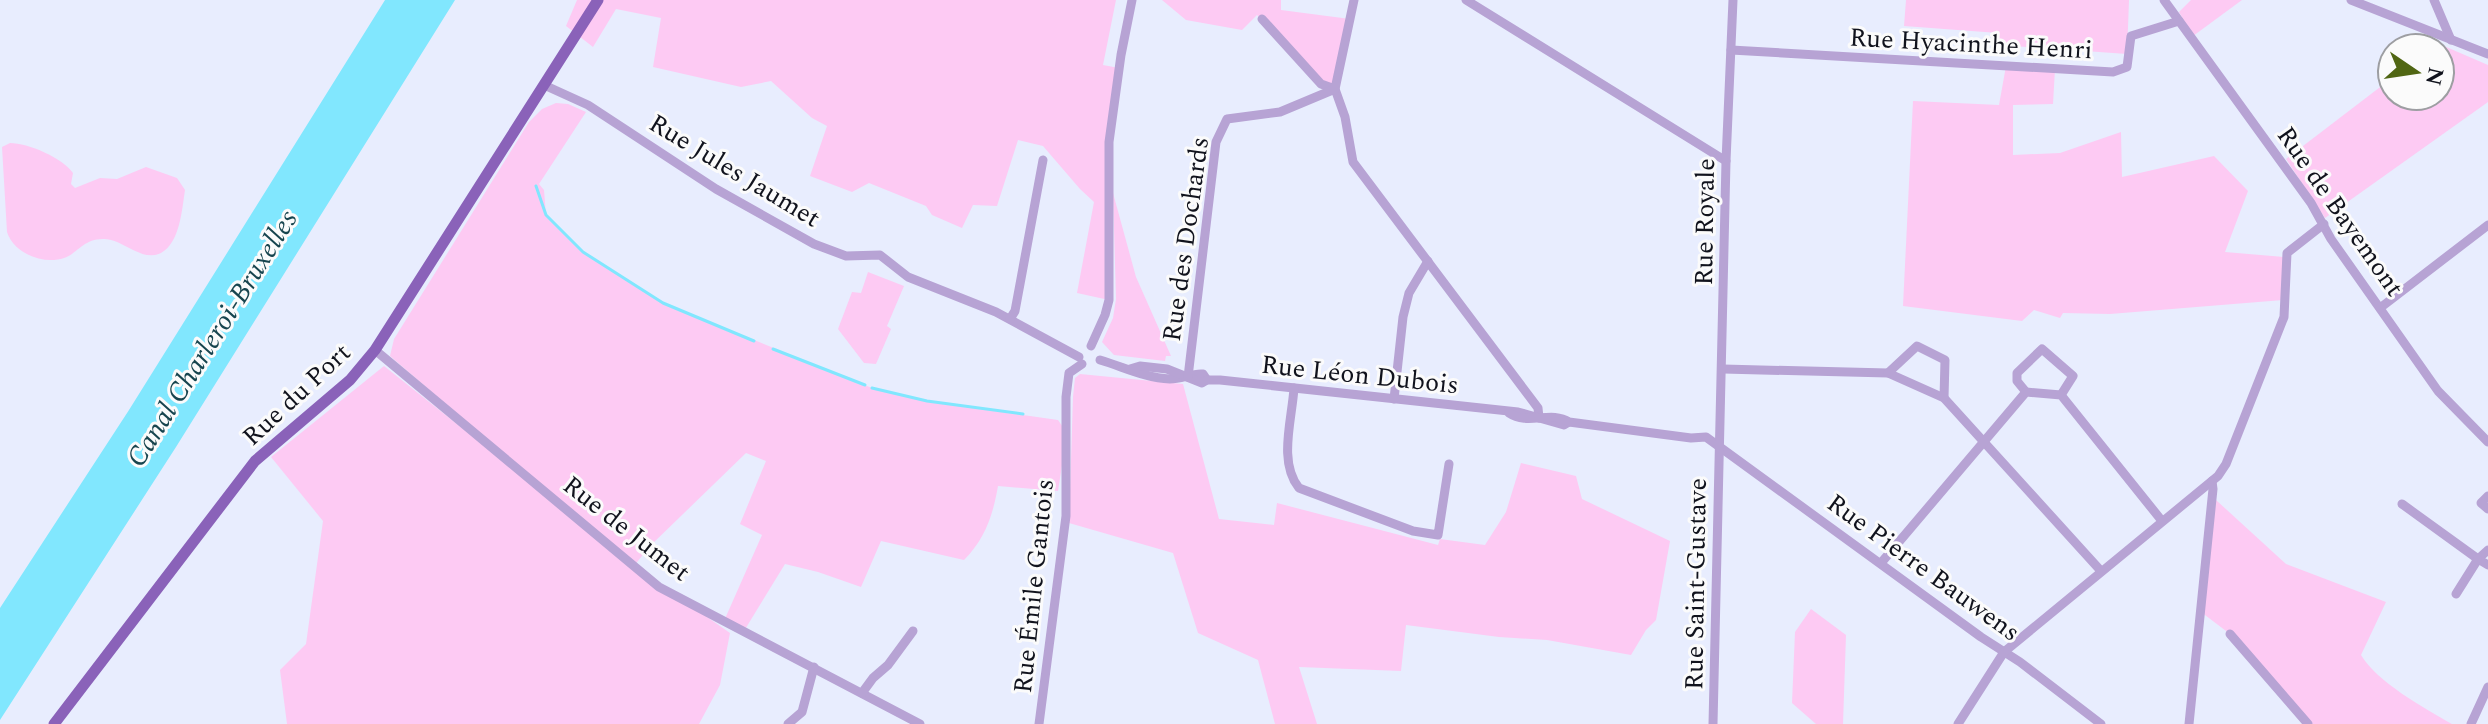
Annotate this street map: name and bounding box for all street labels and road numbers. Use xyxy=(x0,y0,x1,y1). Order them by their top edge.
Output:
street label: Rue Hyacinthe Henri xyxy=(1848,18,2094,70)
street label: Rue Jules Jaumet xyxy=(641,104,828,238)
street label: Rue de Bayemont xyxy=(2266,118,2414,305)
street label: Rue des Dochards xyxy=(1152,134,1220,344)
street label: Rue Royale xyxy=(1684,158,1726,286)
street label: Rue du Port xyxy=(233,334,360,456)
street label: Rue Léon Dubois xyxy=(1259,345,1461,405)
street label: Rue de Jumet xyxy=(554,466,699,592)
street label: Rue Émile Gantois xyxy=(1003,477,1065,695)
street label: Rue Saint-Gustave xyxy=(1674,478,1718,690)
street label: Rue Pierre Bauwens xyxy=(1818,484,2029,652)

